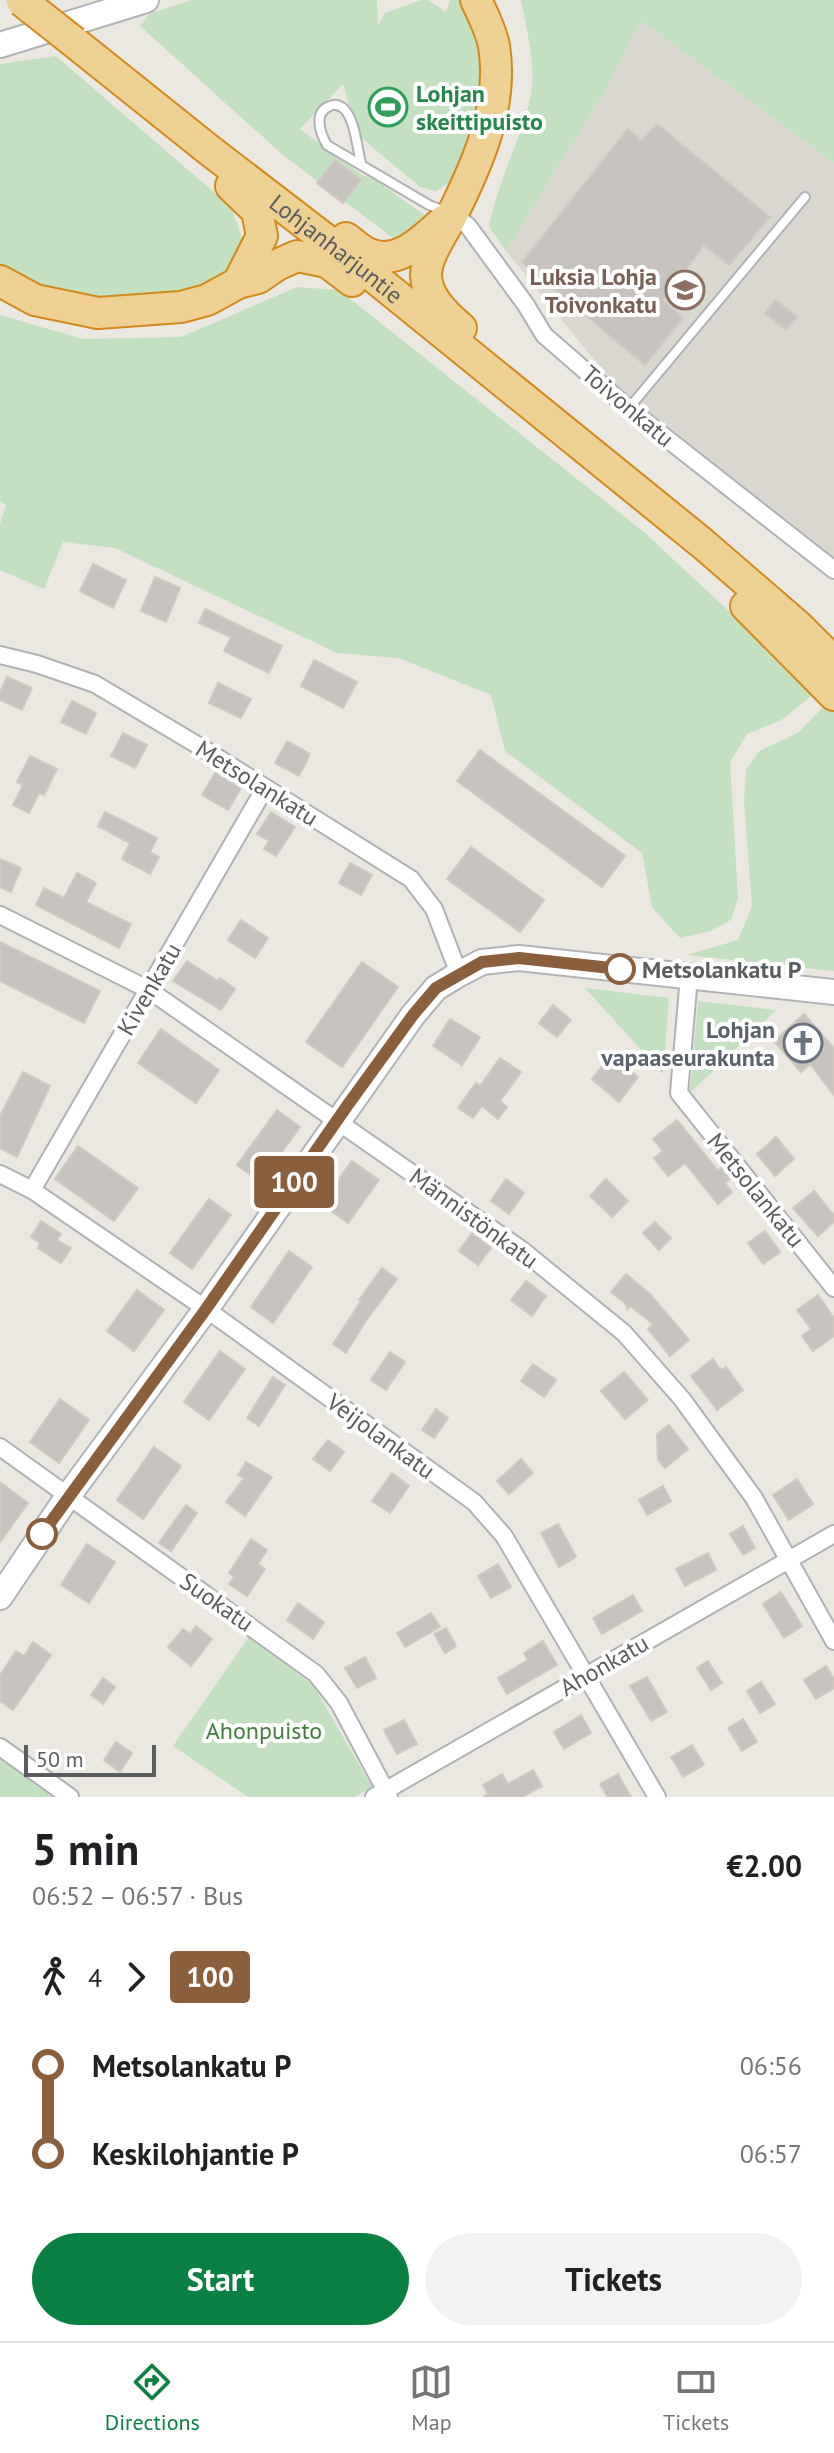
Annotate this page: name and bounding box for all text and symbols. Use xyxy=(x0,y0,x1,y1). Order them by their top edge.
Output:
place label: Lohjan skeittipuisto xyxy=(416,78,543,137)
sports icon: Lohjan skeittipuisto xyxy=(367,86,409,128)
street label: Lohjanharjuntie xyxy=(264,187,410,310)
place label: Luksia Lohja Toivonkatu xyxy=(530,261,657,320)
school or university icon: Luksia Lohja Toivonkatu xyxy=(664,269,706,311)
street label: Toivonkatu xyxy=(575,358,681,454)
street label: Metsolankatu xyxy=(190,733,324,833)
street label: Kivenkatu xyxy=(110,937,188,1041)
marker: Metsolankatu P xyxy=(605,954,635,984)
place label: Metsolankatu P xyxy=(642,954,802,985)
place label: Lohjan vapaaseurakunta xyxy=(600,1014,775,1073)
church icon: Lohjan vapaaseurakunta xyxy=(782,1022,824,1064)
street label: Metsolankatu xyxy=(700,1126,812,1254)
line badge: 100 xyxy=(248,1156,340,1208)
street label: Männistönkatu xyxy=(403,1161,545,1275)
text: 100 xyxy=(270,1163,318,1200)
street label: Veijolankatu xyxy=(320,1386,441,1486)
unlabelled marker xyxy=(27,1519,57,1549)
street label: Suokatu xyxy=(174,1565,260,1639)
street label: Ahonkatu xyxy=(554,1627,654,1703)
park label: Ahonpuisto xyxy=(206,1715,322,1746)
scale bar xyxy=(24,1741,156,1777)
text: 50 m xyxy=(36,1745,84,1773)
text: 5 min xyxy=(32,1820,139,1877)
text: €2.00 xyxy=(727,1846,802,1885)
text: 06:52 – 06:57 · Bus xyxy=(32,1879,243,1912)
icon: walk xyxy=(32,1955,76,1999)
icon: forward xyxy=(114,1955,158,1999)
text: 100 xyxy=(186,1958,234,1995)
text: 4 xyxy=(88,1961,102,1994)
text: Metsolankatu P xyxy=(92,2046,292,2085)
text: 06:56 xyxy=(740,2049,802,2082)
text: Keskilohjantie P xyxy=(92,2134,299,2173)
text: 06:57 xyxy=(740,2137,802,2170)
button: Start xyxy=(32,2233,409,2325)
button: Tickets xyxy=(425,2233,802,2325)
tab: Directions xyxy=(105,2360,200,2436)
tab: Map xyxy=(409,2360,453,2436)
tab: Tickets xyxy=(663,2360,729,2436)

